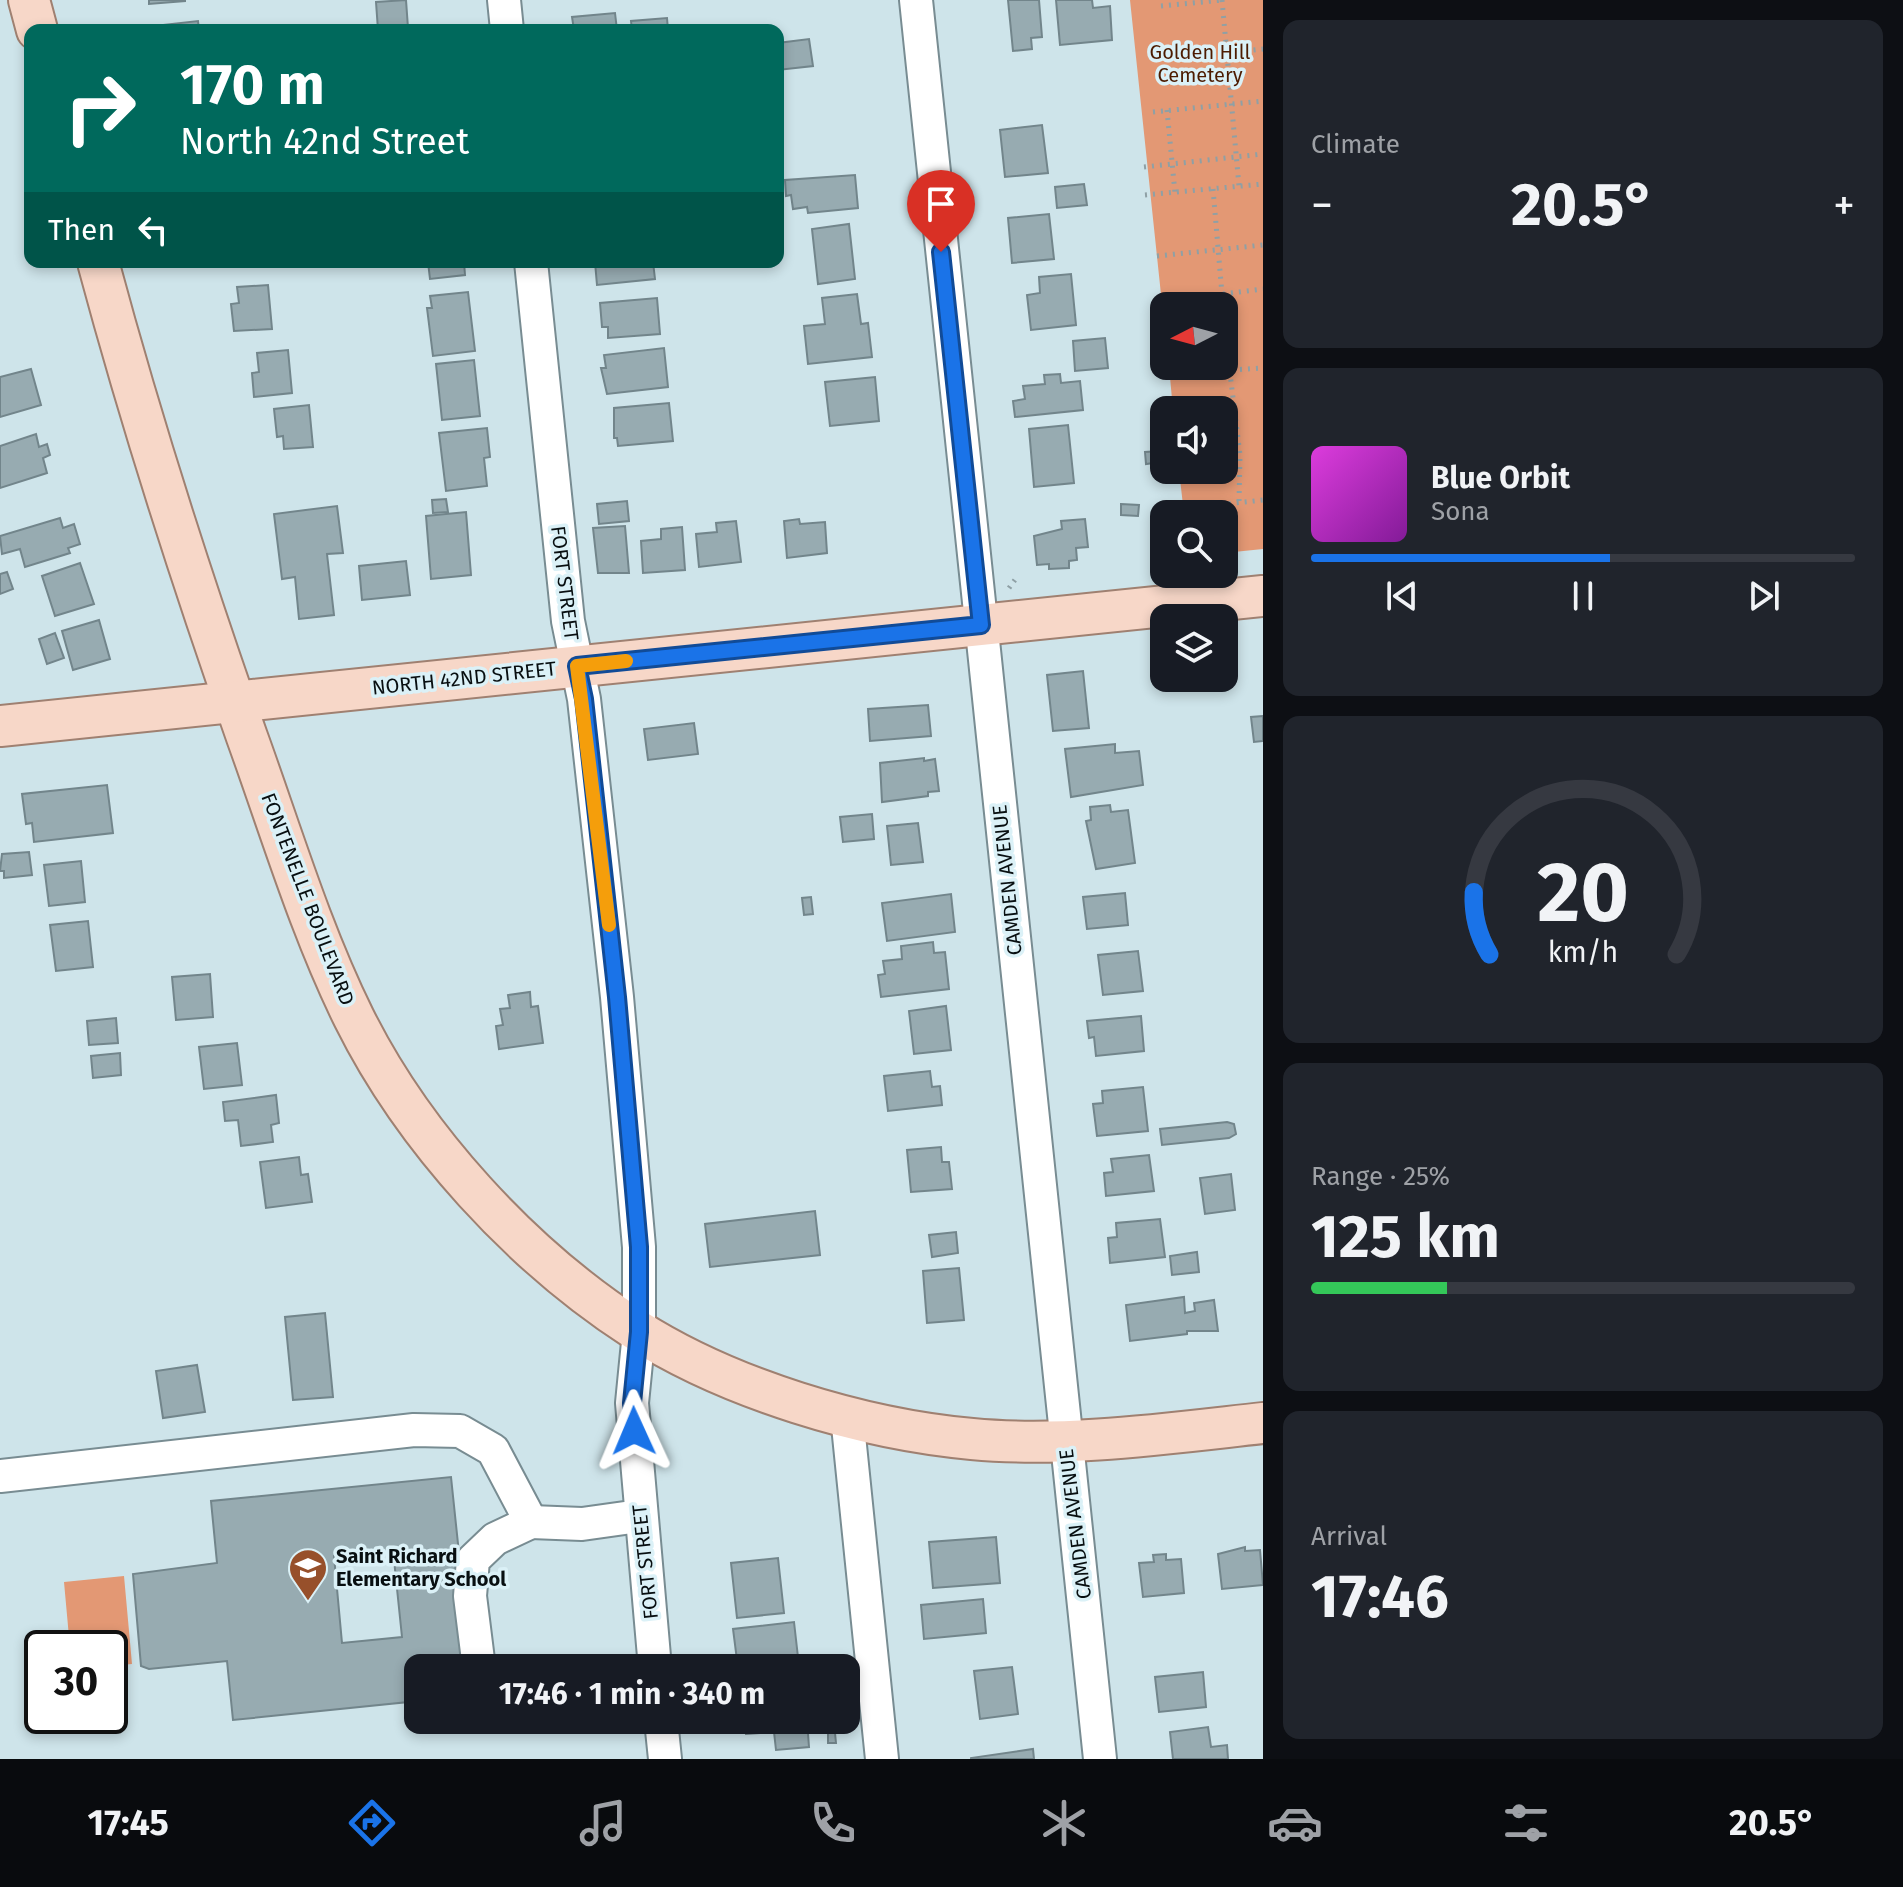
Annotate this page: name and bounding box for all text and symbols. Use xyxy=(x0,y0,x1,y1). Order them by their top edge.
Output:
park label: Golden Hill Cemetery xyxy=(1150,40,1251,87)
text: 170 m xyxy=(180,52,325,119)
icon: right xyxy=(48,56,152,160)
text: North 42nd Street xyxy=(180,120,469,164)
text: Climate xyxy=(1311,129,1400,160)
text: 20.5° xyxy=(1511,169,1655,241)
pin xyxy=(907,170,975,252)
text: − xyxy=(1311,179,1333,232)
text: + xyxy=(1833,179,1855,232)
icon: arrive xyxy=(919,182,963,226)
icon: left xyxy=(131,208,175,252)
text: Then xyxy=(48,212,115,248)
north arrow xyxy=(1150,292,1238,380)
map controls xyxy=(1150,292,1238,692)
button: sound xyxy=(1150,396,1238,484)
text: Blue Orbit xyxy=(1431,460,1570,496)
text: Sona xyxy=(1431,496,1490,527)
button: search xyxy=(1150,500,1238,588)
street label: FORT STREET xyxy=(546,524,584,642)
icon: previous xyxy=(1380,574,1424,618)
icon: pause xyxy=(1561,574,1605,618)
icon: next xyxy=(1742,574,1786,618)
button: layers xyxy=(1150,604,1238,692)
street label: NORTH 42ND STREET xyxy=(371,656,558,700)
street label: FONTENELLE BOULEVARD xyxy=(256,789,360,1009)
street label: CAMDEN AVENUE xyxy=(987,803,1027,957)
text: 20 xyxy=(1537,843,1629,943)
text: km/h xyxy=(1548,936,1618,971)
text: Range · 25% xyxy=(1311,1161,1450,1192)
text: 125 km xyxy=(1311,1201,1500,1273)
position arrow xyxy=(592,1389,676,1473)
street label: CAMDEN AVENUE xyxy=(1054,1447,1096,1601)
street label: FORT STREET xyxy=(627,1503,663,1621)
text: Arrival xyxy=(1311,1521,1387,1552)
place label: Saint Richard Elementary School xyxy=(336,1544,506,1591)
school or university icon: Saint Richard Elementary School xyxy=(287,1547,329,1602)
text: 17:46 xyxy=(1311,1561,1449,1633)
speed limit sign: 30 xyxy=(24,1630,128,1734)
text: 17:46 · 1 min · 340 m xyxy=(499,1676,765,1712)
icon: directions xyxy=(344,1795,400,1851)
icon: music xyxy=(575,1795,631,1851)
icon: phone xyxy=(805,1795,861,1851)
icon: climate xyxy=(1036,1795,1092,1851)
icon: car xyxy=(1267,1795,1323,1851)
icon: filters xyxy=(1498,1795,1554,1851)
text: 17:45 xyxy=(87,1801,169,1845)
text: 20.5° xyxy=(1729,1801,1815,1845)

